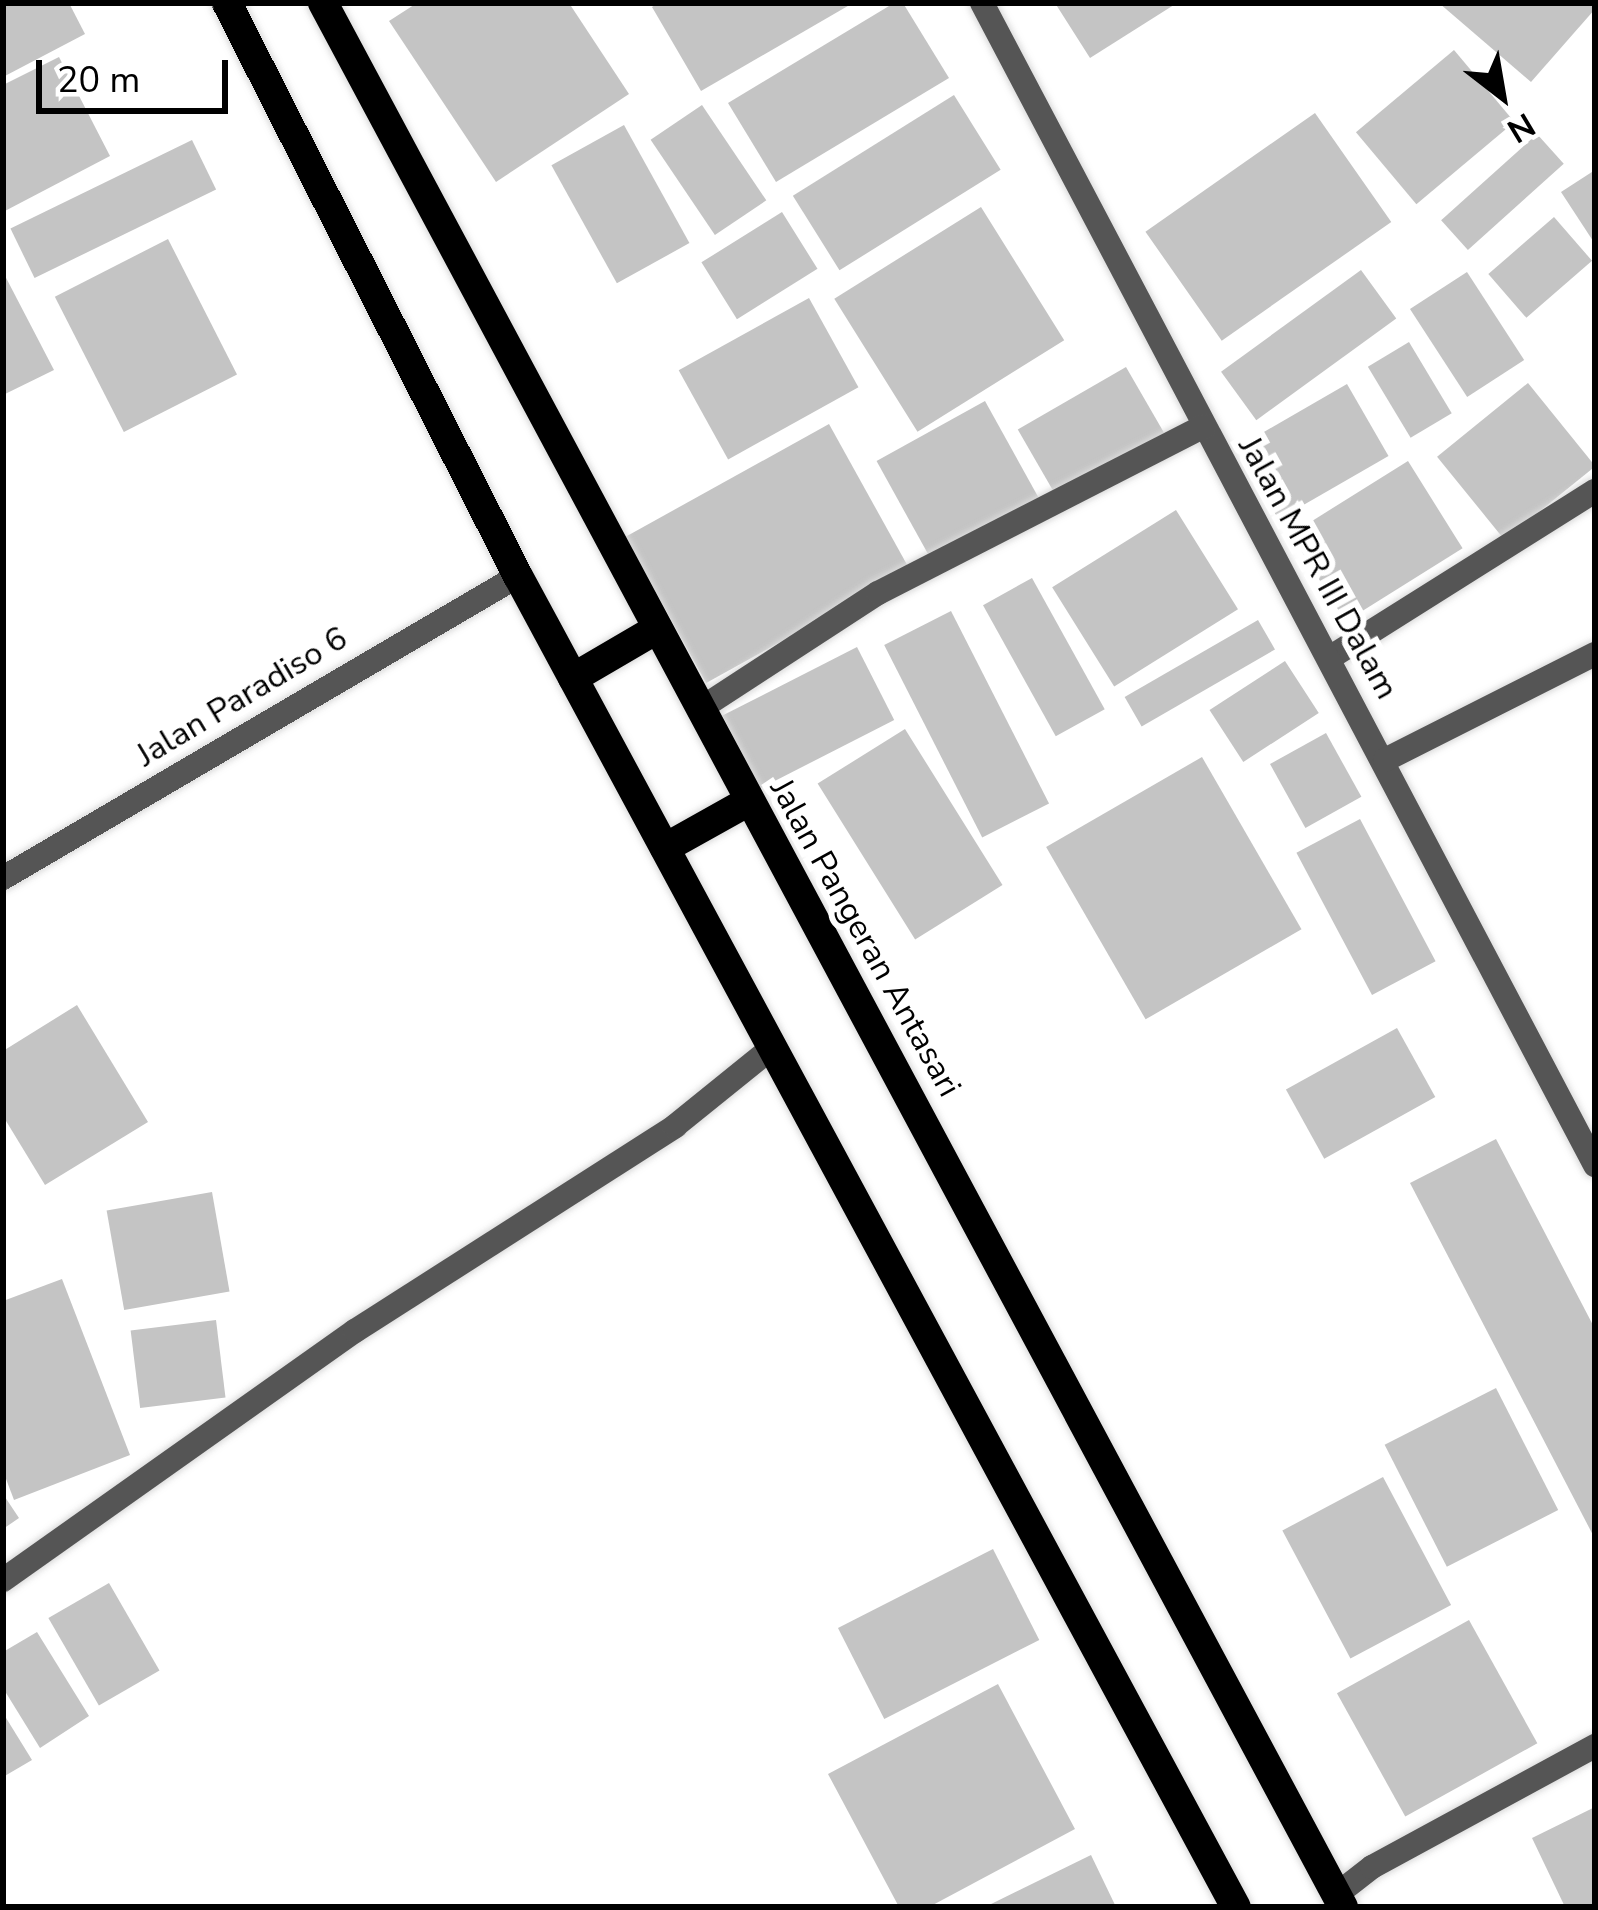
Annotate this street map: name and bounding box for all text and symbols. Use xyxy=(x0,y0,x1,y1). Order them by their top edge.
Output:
scale bar xyxy=(42,36,234,110)
north arrow xyxy=(1442,36,1562,156)
text: 20 m xyxy=(57,56,140,105)
text: N xyxy=(1499,102,1543,153)
street label: Jalan MPR III Dalam xyxy=(1230,430,1406,706)
street label: Jalan Paradiso 6 xyxy=(129,619,355,775)
street label: Jalan Pangeran Antasari xyxy=(761,772,969,1104)

